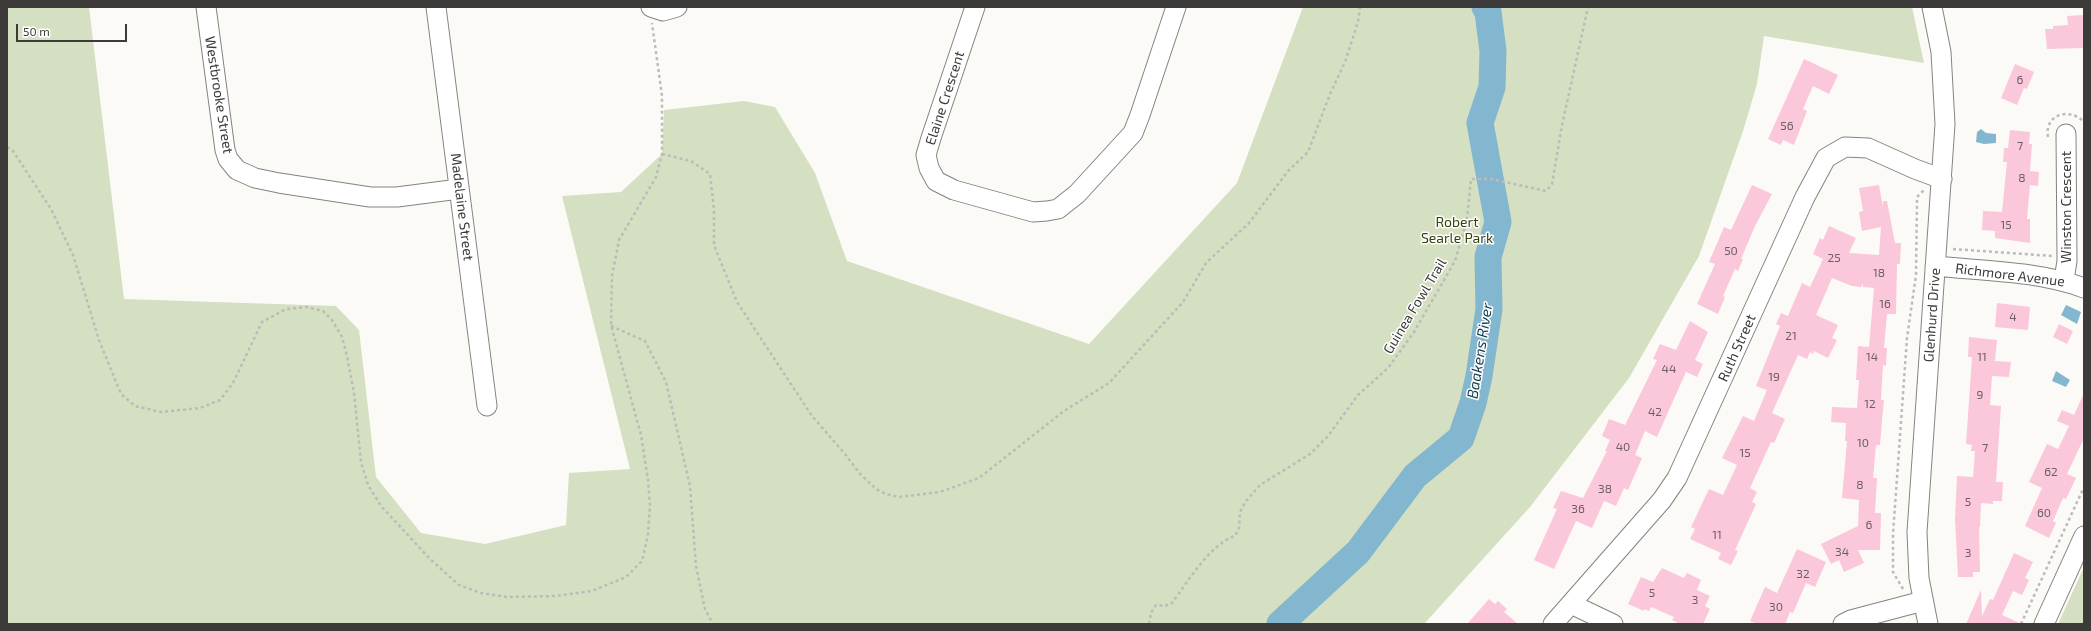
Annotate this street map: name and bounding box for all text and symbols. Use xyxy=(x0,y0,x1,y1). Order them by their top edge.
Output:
scale bar xyxy=(18,16,129,42)
text: 50 m xyxy=(23,24,50,38)
street label: Westbrooke Street xyxy=(201,35,237,155)
street label: Elaine Crescent xyxy=(922,49,968,147)
house number: 6 xyxy=(2017,73,2023,87)
house number: 56 xyxy=(1780,119,1794,133)
house number: 7 xyxy=(2017,139,2023,153)
street label: Winston Crescent xyxy=(2058,151,2074,263)
street label: Madelaine Street xyxy=(447,152,477,262)
house number: 8 xyxy=(2018,171,2026,185)
park label: Robert Searle Park xyxy=(1421,214,1493,246)
house number: 15 xyxy=(2000,218,2012,232)
house number: 50 xyxy=(1724,244,1738,258)
house number: 25 xyxy=(1827,251,1841,265)
street label: Guinea Fowl Trail xyxy=(1380,255,1450,357)
street label: Richmore Avenue xyxy=(1954,260,2066,290)
house number: 18 xyxy=(1873,266,1885,280)
street label: Glenhurd Drive xyxy=(1920,267,1944,363)
house number: 16 xyxy=(1879,297,1891,311)
water label: Baakens River xyxy=(1464,302,1496,400)
house number: 4 xyxy=(2009,310,2017,324)
street label: Ruth Street xyxy=(1715,312,1759,384)
house number: 21 xyxy=(1785,329,1797,343)
house number: 14 xyxy=(1866,350,1878,364)
house number: 11 xyxy=(1977,350,1987,364)
house number: 44 xyxy=(1662,362,1676,376)
house number: 19 xyxy=(1768,370,1780,384)
house number: 9 xyxy=(1977,388,1983,402)
house number: 12 xyxy=(1864,397,1876,411)
house number: 42 xyxy=(1648,405,1662,419)
house number: 10 xyxy=(1857,436,1869,450)
house number: 40 xyxy=(1616,440,1630,454)
house number: 7 xyxy=(1982,441,1988,455)
house number: 15 xyxy=(1739,446,1751,460)
house number: 62 xyxy=(2044,465,2058,479)
house number: 8 xyxy=(1856,478,1864,492)
house number: 38 xyxy=(1598,482,1612,496)
house number: 5 xyxy=(1965,495,1971,509)
house number: 36 xyxy=(1571,502,1585,516)
house number: 60 xyxy=(2037,506,2051,520)
house number: 6 xyxy=(1866,518,1872,532)
house number: 11 xyxy=(1712,528,1722,542)
house number: 34 xyxy=(1835,545,1849,559)
house number: 3 xyxy=(1965,546,1971,560)
house number: 32 xyxy=(1796,567,1810,581)
house number: 5 xyxy=(1649,586,1655,600)
house number: 3 xyxy=(1692,593,1698,607)
house number: 30 xyxy=(1769,600,1783,614)

